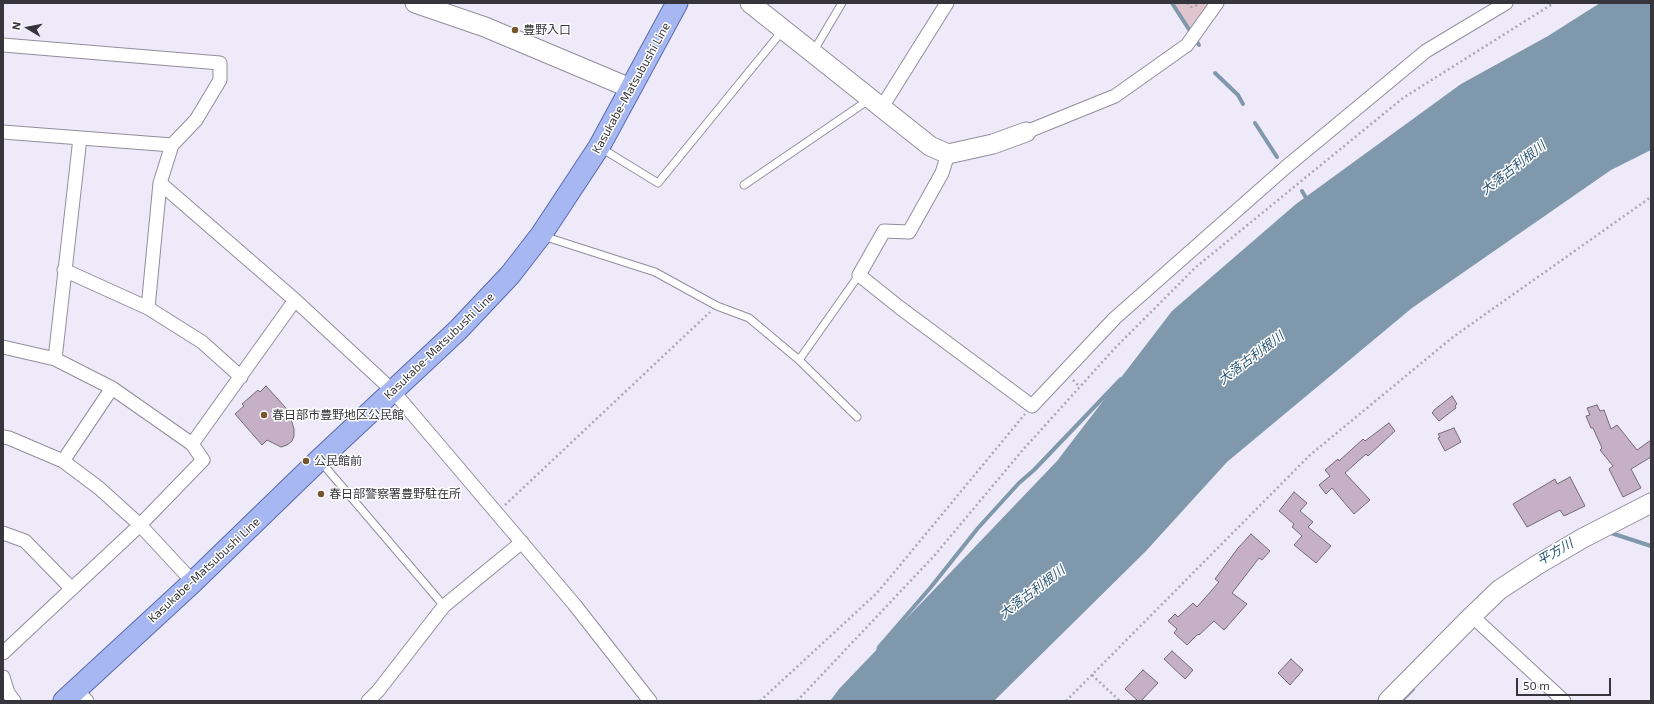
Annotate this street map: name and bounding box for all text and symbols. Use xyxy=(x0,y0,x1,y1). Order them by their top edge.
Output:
north arrow xyxy=(8,8,48,48)
street label: Kasukabe-Matsubushi Line xyxy=(589,20,673,156)
text: N xyxy=(9,21,23,31)
place label: 豊野入口 xyxy=(523,23,571,37)
marker: 豊野入口 xyxy=(510,25,520,35)
water label: 大落古利根川 xyxy=(1477,138,1549,198)
street label: Kasukabe-Matsubushi Line xyxy=(381,290,497,402)
water label: 大落古利根川 xyxy=(1215,328,1287,388)
place label: 春日部市豊野地区公民館 xyxy=(272,408,404,422)
marker: 春日部市豊野地区公民館 xyxy=(259,410,269,420)
place label: 公民館前 xyxy=(314,454,362,468)
marker: 公民館前 xyxy=(301,456,311,466)
place label: 春日部警察署豊野駐在所 xyxy=(329,487,461,501)
marker: 春日部警察署豊野駐在所 xyxy=(316,489,326,499)
street label: Kasukabe-Matsubushi Line xyxy=(145,514,263,626)
water label: 平方川 xyxy=(1534,535,1576,569)
water label: 大落古利根川 xyxy=(996,562,1068,622)
scale bar xyxy=(1518,670,1613,696)
text: 50 m xyxy=(1523,678,1550,692)

